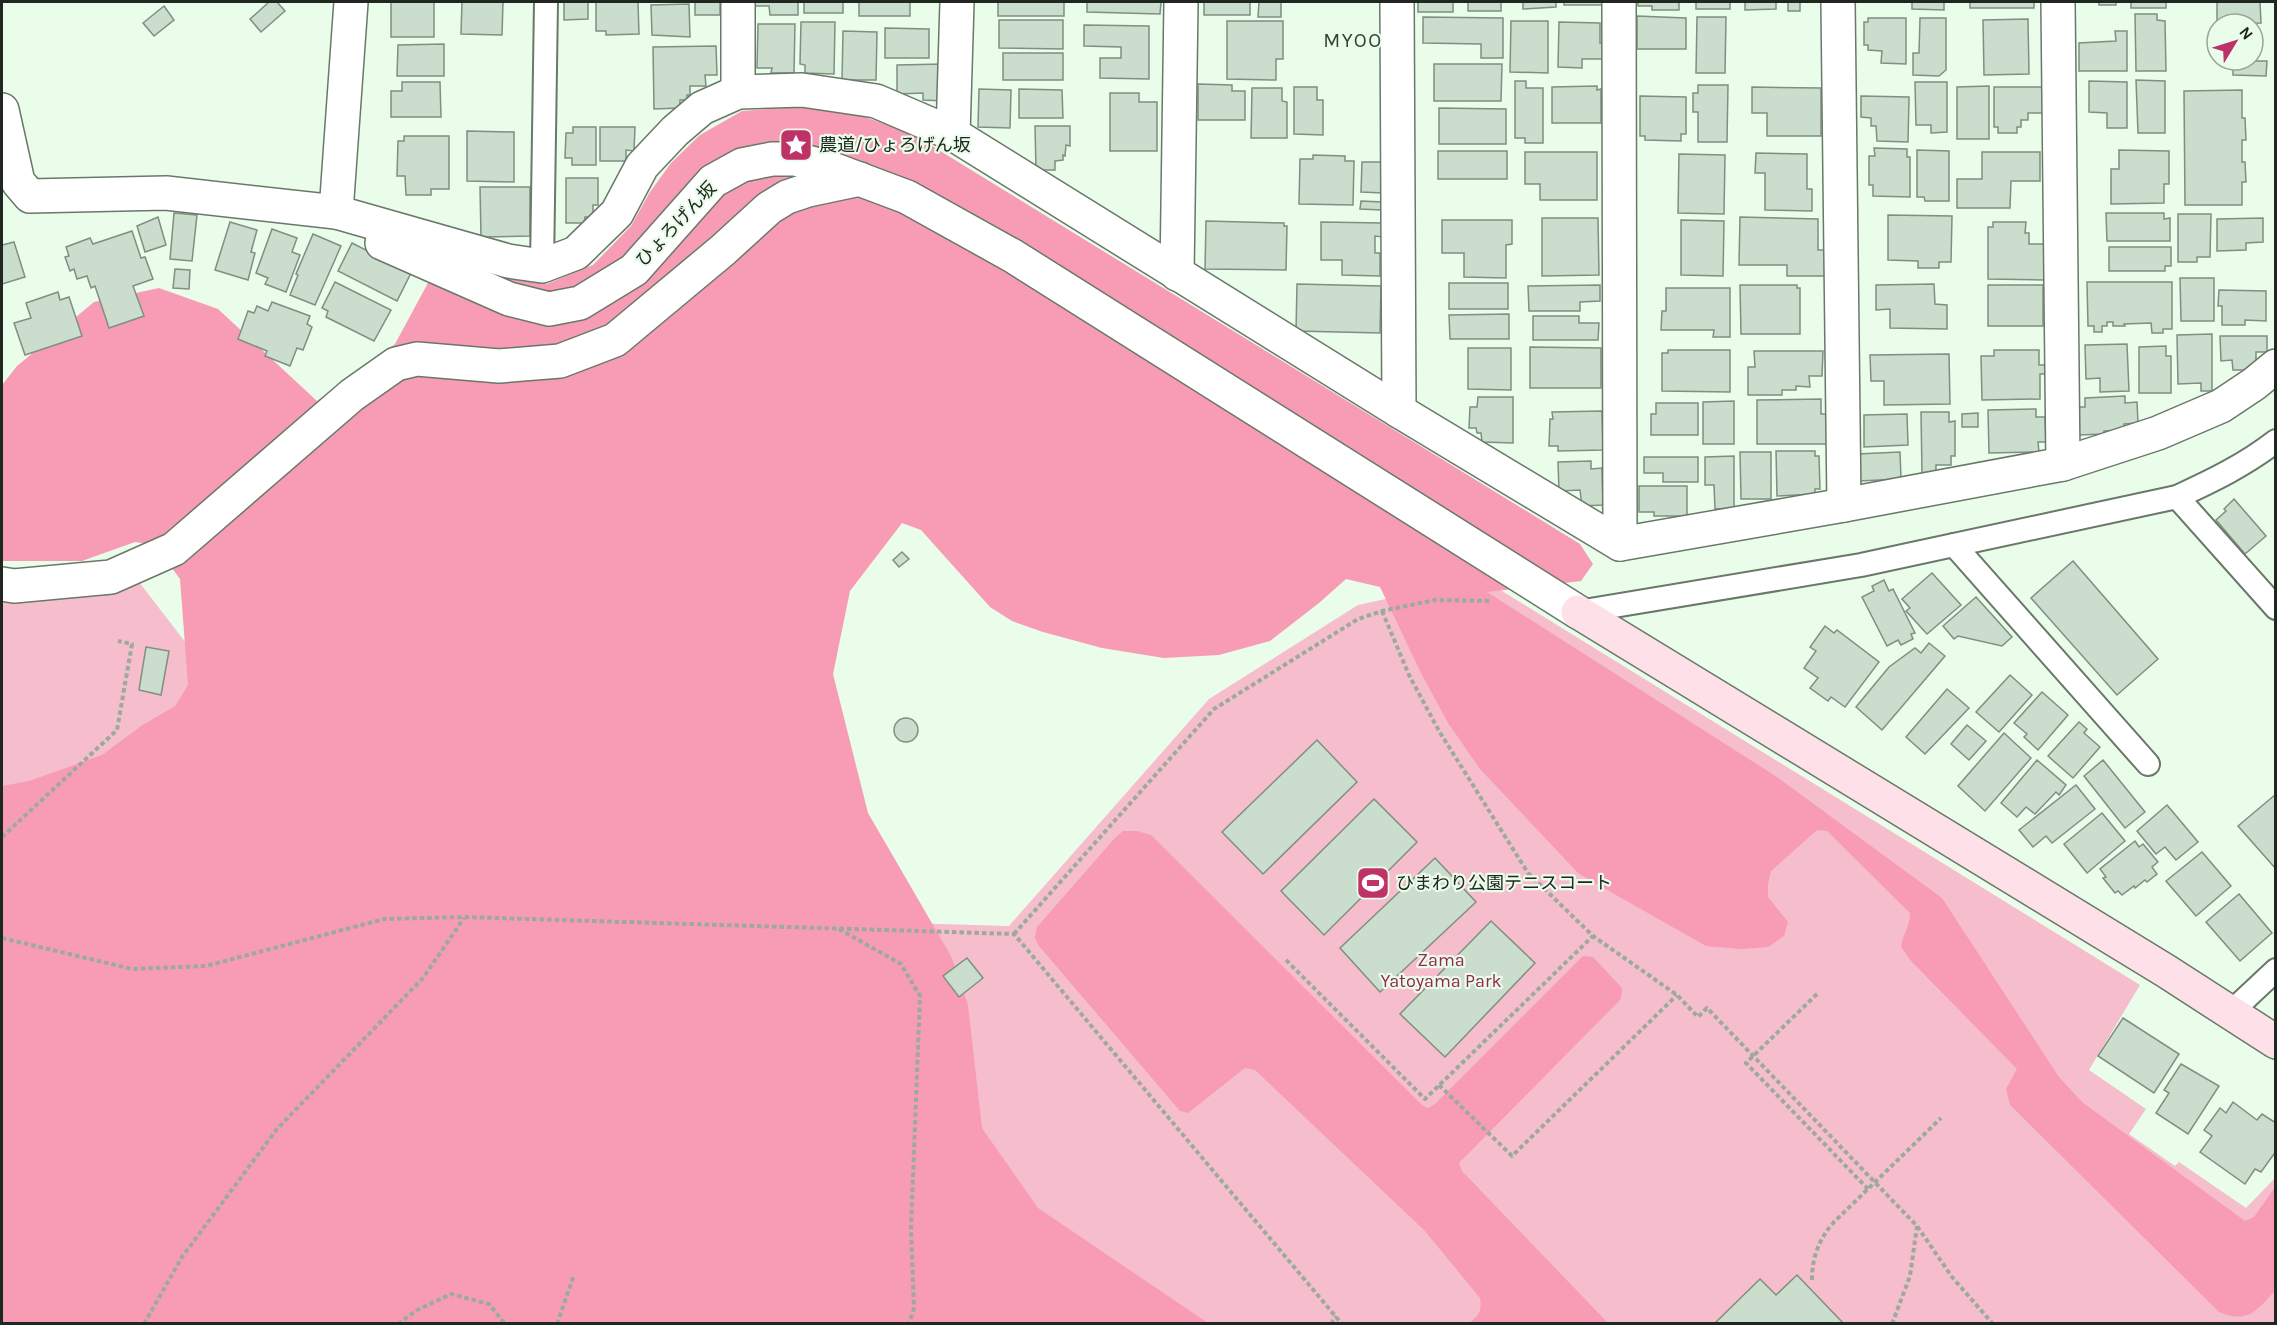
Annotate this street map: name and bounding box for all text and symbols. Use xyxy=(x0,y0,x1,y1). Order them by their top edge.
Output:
north arrow xyxy=(2205,12,2265,72)
text: N xyxy=(2235,23,2257,43)
district label: MYOO xyxy=(1323,29,1383,52)
place icon: 農道/ひょろげん坂 xyxy=(778,127,814,163)
place label: 農道/ひょろげん坂 xyxy=(819,134,971,156)
street label: ひょろげん坂 xyxy=(631,177,721,271)
sports icon: ひまわり公園テニスコート xyxy=(1355,865,1391,901)
place label: ひまわり公園テニスコート xyxy=(1396,872,1612,894)
park label: Zama Yatoyama Park xyxy=(1380,949,1502,992)

